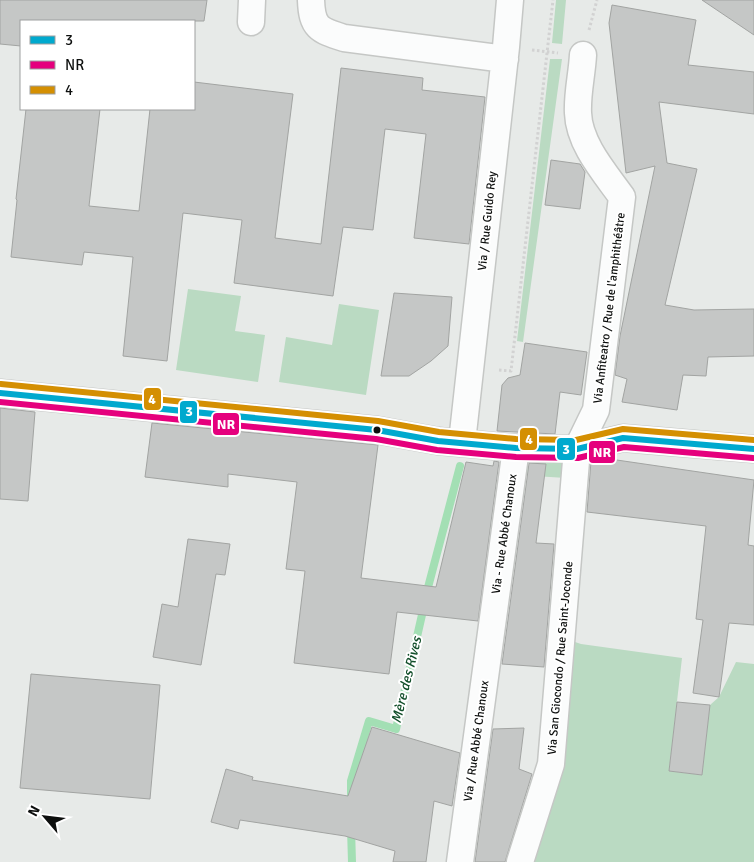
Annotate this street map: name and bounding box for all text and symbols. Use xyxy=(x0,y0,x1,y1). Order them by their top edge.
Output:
legend xyxy=(20,20,195,110)
text: 3 xyxy=(65,31,73,49)
text: NR xyxy=(65,56,84,74)
text: 4 xyxy=(65,81,73,99)
street label: Via / Rue Guido Rey xyxy=(475,170,500,272)
street label: Via Anfiteatro / Rue de l'amphithéâtre xyxy=(590,212,629,404)
line badge: 4 xyxy=(143,387,162,411)
text: 4 xyxy=(148,391,156,408)
line badge: 3 xyxy=(179,400,198,424)
text: 3 xyxy=(185,403,193,420)
line badge: NR xyxy=(212,412,240,436)
text: NR xyxy=(217,416,236,433)
unlabelled marker xyxy=(372,425,382,435)
line badge: 4 xyxy=(519,427,538,451)
text: 4 xyxy=(525,431,533,448)
line badge: 3 xyxy=(556,437,576,461)
line badge: NR xyxy=(588,440,616,464)
text: 3 xyxy=(562,441,570,458)
text: NR xyxy=(593,444,612,461)
street label: Via - Rue Abbé Chanoux xyxy=(489,473,520,595)
street label: Via San Giocondo / Rue Saint-Joconde xyxy=(545,560,576,756)
water label: Mère des Rives xyxy=(388,633,426,725)
street label: Via / Rue Abbé Chanoux xyxy=(461,679,492,803)
north arrow xyxy=(20,792,70,842)
text: N xyxy=(24,803,44,819)

